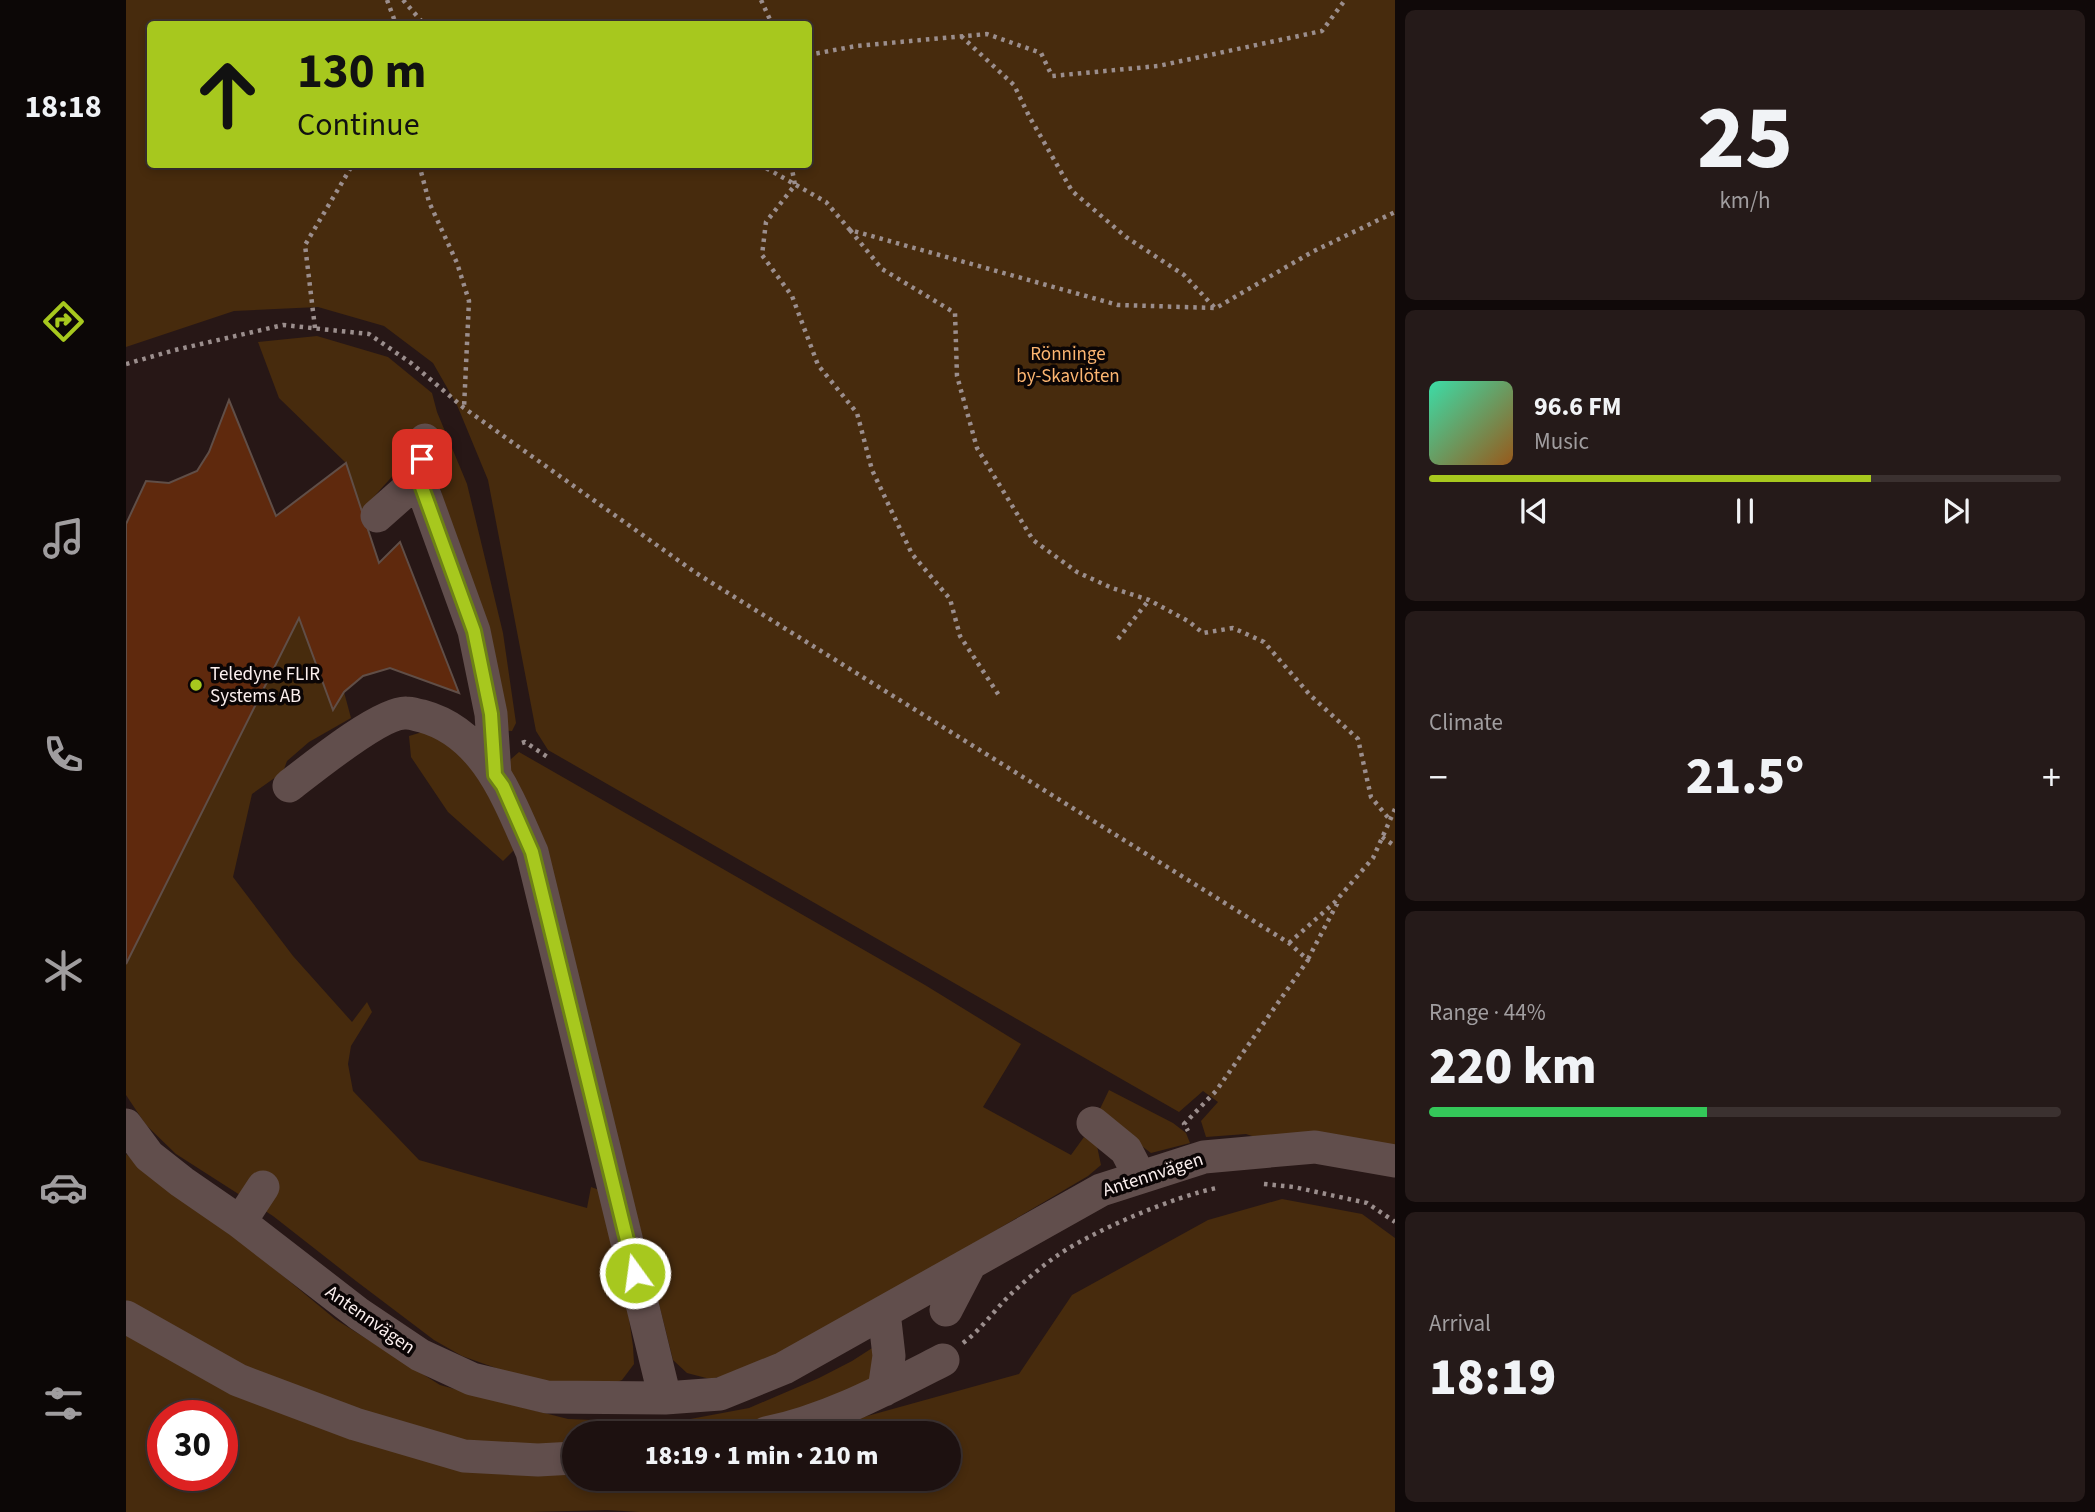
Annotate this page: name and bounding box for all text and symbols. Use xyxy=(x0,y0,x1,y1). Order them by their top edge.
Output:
text: 130 m xyxy=(297,37,426,107)
icon: ahead xyxy=(182,49,273,140)
text: 25 xyxy=(1697,74,1793,203)
text: 18:18 xyxy=(24,84,102,130)
text: Continue xyxy=(297,102,420,148)
text: km/h xyxy=(1719,184,1771,217)
icon: directions xyxy=(39,297,88,346)
park label: Rönninge by-Skavlöten xyxy=(1016,341,1120,390)
text: 96.6 FM xyxy=(1534,388,1622,425)
text: Music xyxy=(1534,425,1589,458)
pin xyxy=(392,429,452,489)
icon: arrive xyxy=(403,440,441,478)
icon: previous xyxy=(1515,492,1553,530)
icon: pause xyxy=(1726,492,1764,530)
icon: next xyxy=(1937,492,1975,530)
icon: music xyxy=(39,514,88,563)
place label: Teledyne FLIR Systems AB xyxy=(210,661,320,710)
marker: Teledyne FLIR Systems AB xyxy=(188,677,204,693)
text: Climate xyxy=(1429,706,1503,739)
icon: phone xyxy=(39,730,88,779)
text: 21.5° xyxy=(1686,740,1804,814)
text: − xyxy=(1429,751,1448,805)
text: + xyxy=(2042,751,2061,805)
icon: climate xyxy=(39,946,88,995)
text: Range · 44% xyxy=(1429,996,1546,1029)
text: 220 km xyxy=(1429,1030,1597,1104)
street label: Antennvägen xyxy=(1099,1146,1207,1204)
icon: car xyxy=(39,1163,88,1212)
position arrow xyxy=(598,1236,672,1310)
street label: Antennvägen xyxy=(320,1279,420,1361)
text: Arrival xyxy=(1429,1307,1491,1340)
text: 18:19 xyxy=(1429,1341,1556,1415)
icon: filters xyxy=(39,1379,88,1428)
speed limit sign: 30 xyxy=(147,1400,238,1491)
text: 18:19 · 1 min · 210 m xyxy=(645,1437,878,1474)

